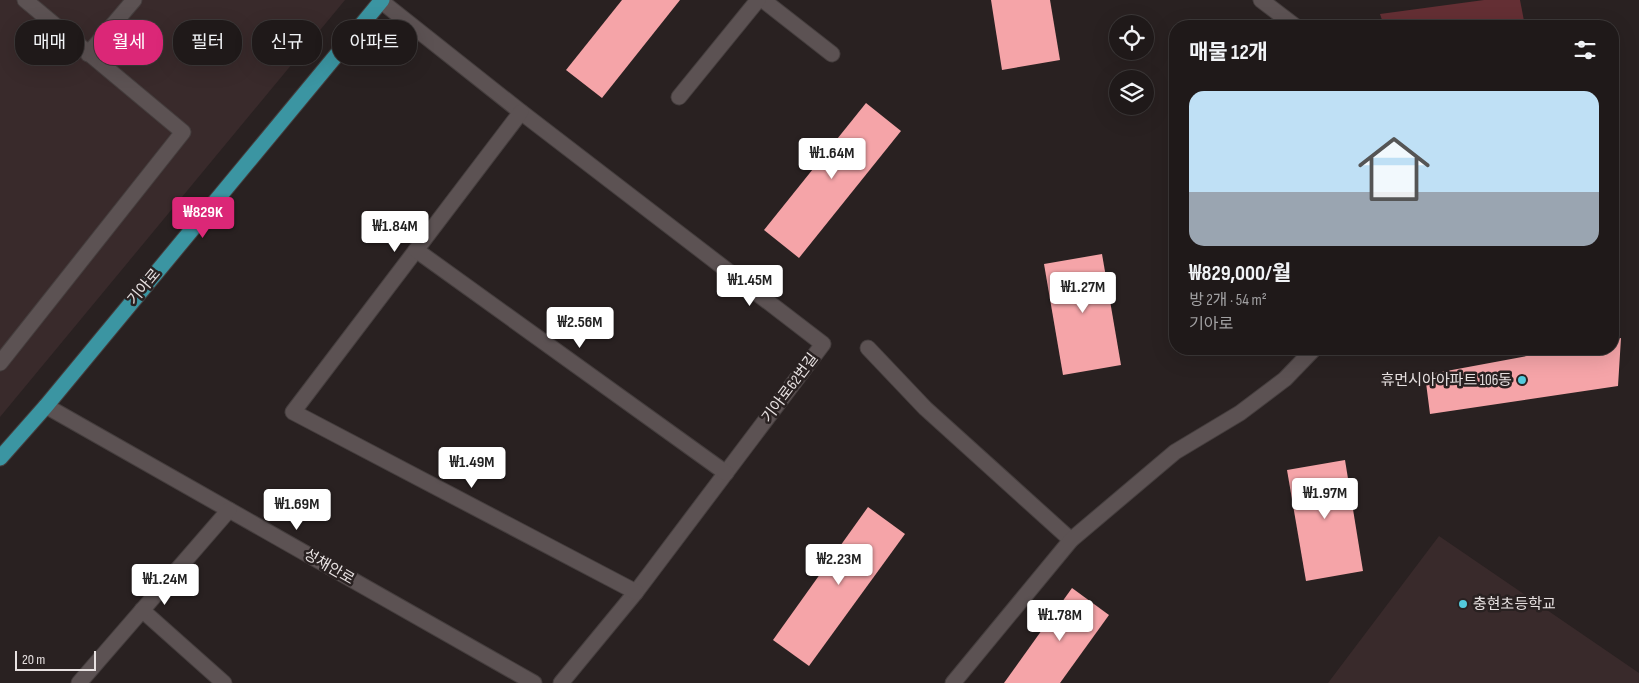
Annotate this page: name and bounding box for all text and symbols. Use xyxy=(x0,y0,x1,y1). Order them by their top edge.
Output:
map controls xyxy=(1109,15,1154,115)
button: locate xyxy=(1109,15,1154,60)
chip: 매매 xyxy=(15,20,84,65)
chip: 월세 xyxy=(94,20,163,65)
chip: 필터 xyxy=(173,20,242,65)
chip: 신규 xyxy=(252,20,322,65)
chip: 아파트 xyxy=(332,20,417,65)
icon: filters xyxy=(1571,36,1599,64)
text: 매물 12개 xyxy=(1189,40,1268,65)
button: layers xyxy=(1109,70,1154,115)
icon: home xyxy=(1349,124,1439,214)
pin: ₩1.64M xyxy=(791,138,873,180)
text: ₩1.64M xyxy=(810,144,854,163)
pin: ₩829K xyxy=(168,196,238,239)
text: ₩829K xyxy=(183,203,223,222)
pin: ₩1.84M xyxy=(354,210,436,253)
text: ₩1.84M xyxy=(372,217,418,236)
text: ₩829,000/월 xyxy=(1189,261,1291,286)
pin: ₩1.45M xyxy=(709,264,791,307)
street label: 기아로 xyxy=(123,265,165,309)
text: ₩1.45M xyxy=(728,271,772,290)
pin: ₩1.27M xyxy=(1042,272,1124,314)
text: ₩1.27M xyxy=(1061,278,1105,297)
text: 방 2개 · 54 m² xyxy=(1189,291,1267,310)
pin: ₩2.56M xyxy=(539,306,621,349)
text: ₩2.56M xyxy=(558,313,602,332)
text: 기아로 xyxy=(1189,315,1233,334)
street label: 기아로62번길 xyxy=(758,350,822,426)
place label: 휴먼시아아파트 106동 xyxy=(1381,371,1512,390)
marker: 휴먼시아아파트 106동 xyxy=(1516,374,1528,386)
pin: ₩1.49M xyxy=(431,446,513,489)
text: ₩1.49M xyxy=(450,453,494,472)
pin: ₩1.97M xyxy=(1284,478,1366,520)
text: ₩1.97M xyxy=(1303,484,1347,503)
pin: ₩1.69M xyxy=(256,488,338,531)
text: ₩1.69M xyxy=(275,495,319,514)
pin: ₩2.23M xyxy=(798,544,880,586)
street label: 성채안로 xyxy=(300,545,358,589)
text: ₩2.23M xyxy=(817,550,861,569)
pin: ₩1.24M xyxy=(124,564,206,606)
text: ₩1.24M xyxy=(143,570,187,589)
place label: 충현초등학교 xyxy=(1473,595,1556,614)
marker: 충현초등학교 xyxy=(1457,598,1469,610)
pin: ₩1.78M xyxy=(1019,600,1101,642)
text: ₩1.78M xyxy=(1038,606,1082,625)
scale bar xyxy=(15,648,96,671)
text: 20 m xyxy=(22,651,45,668)

